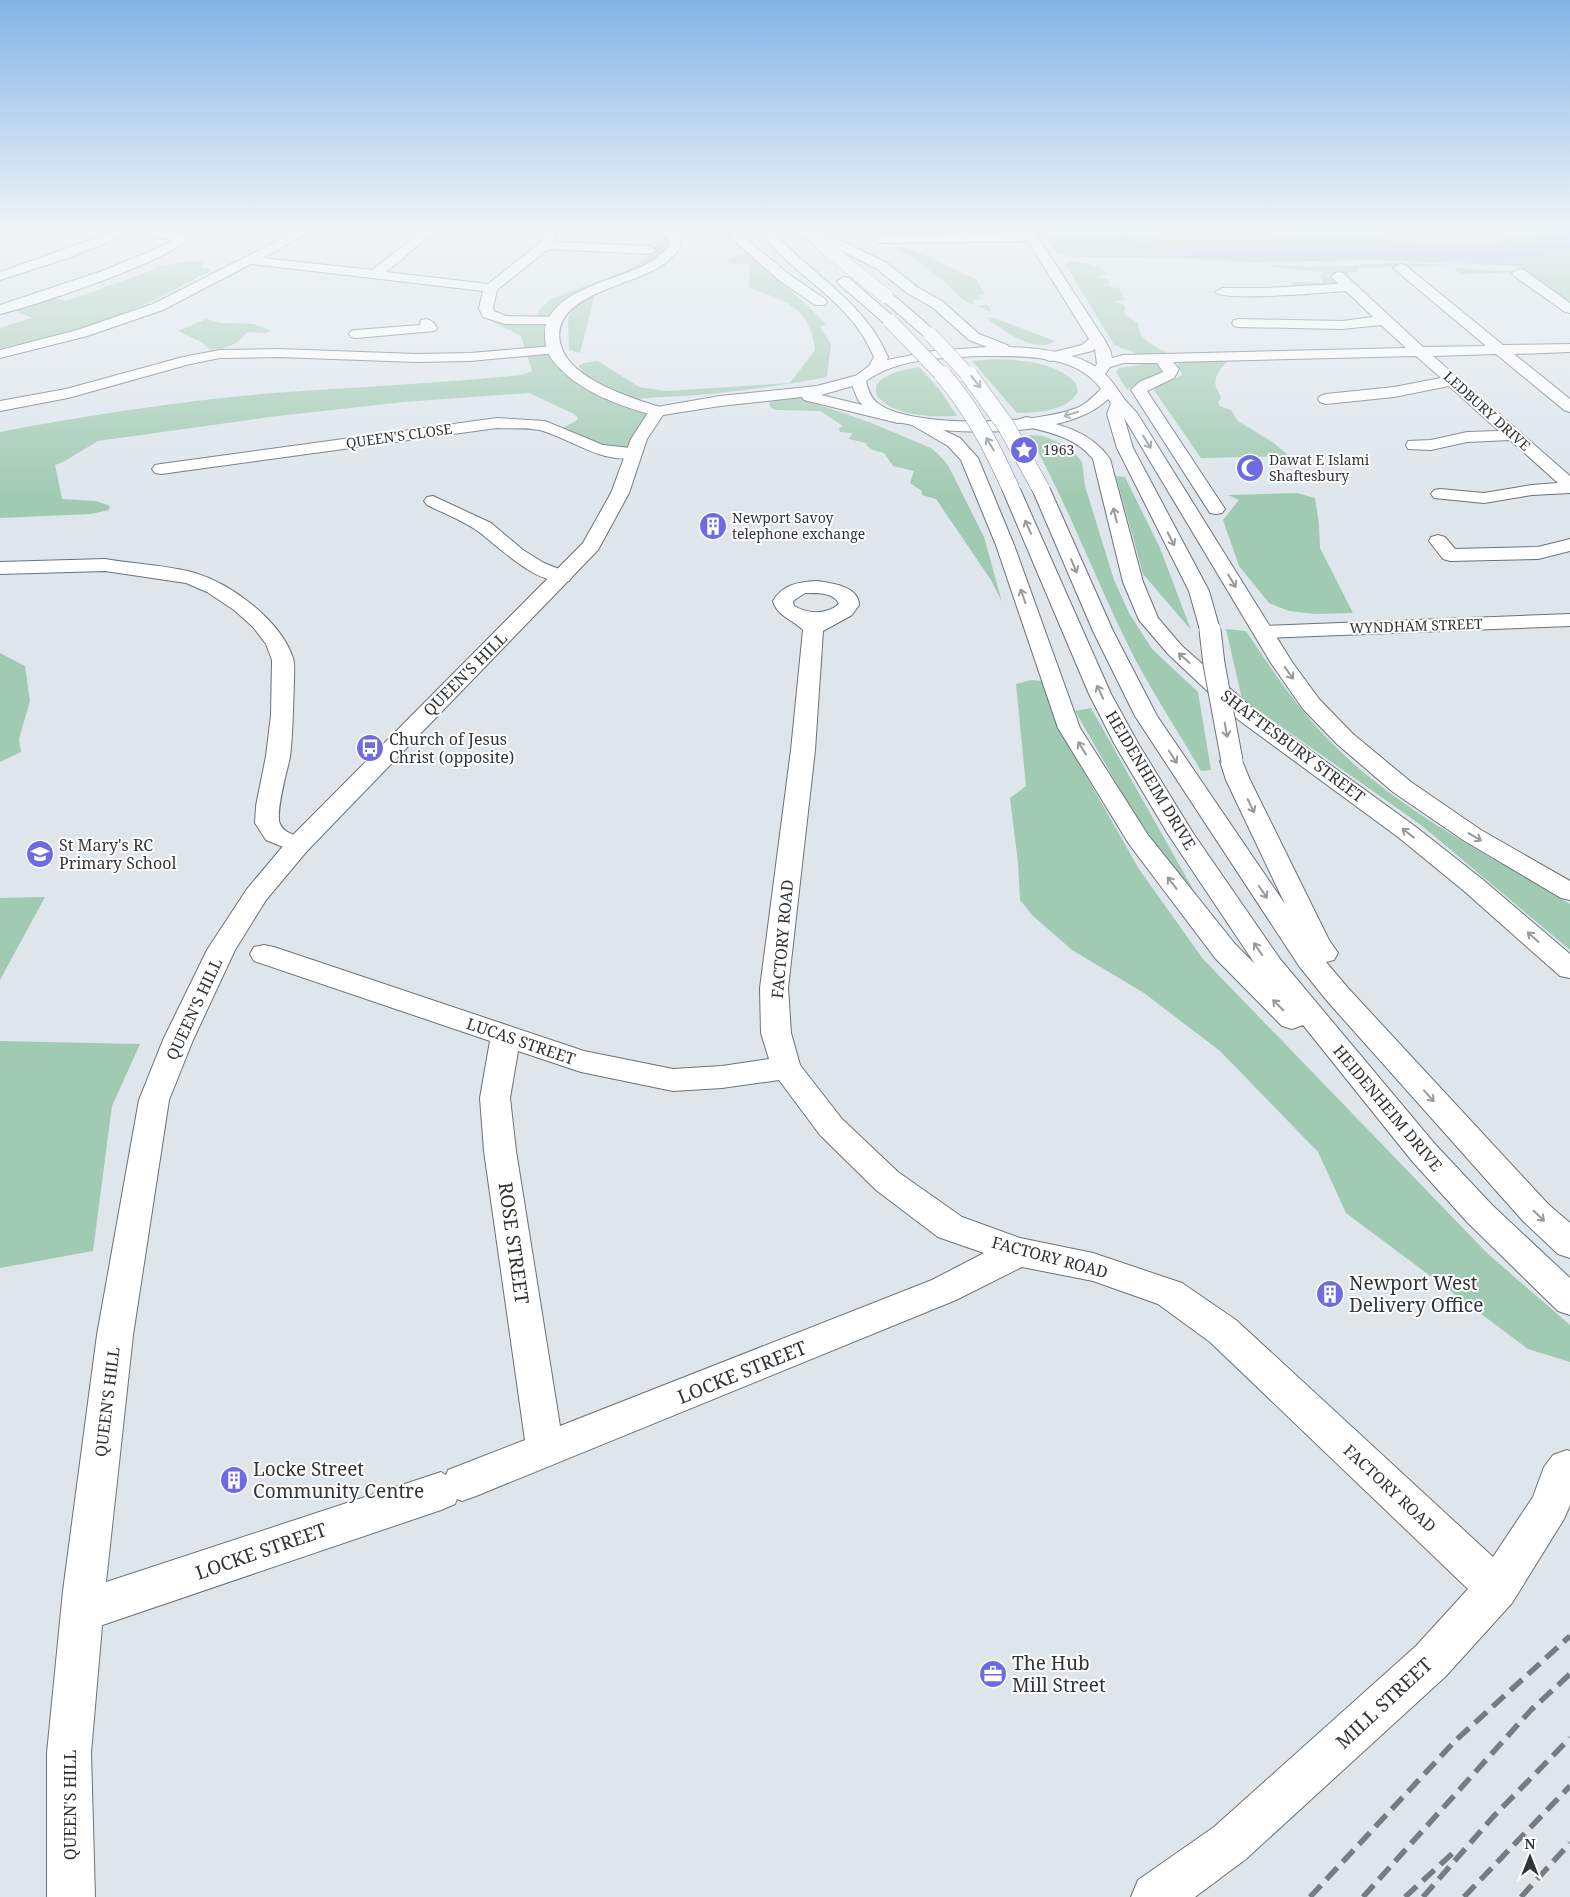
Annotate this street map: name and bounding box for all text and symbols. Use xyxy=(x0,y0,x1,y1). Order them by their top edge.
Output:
street label: LEDBURY DRIVE xyxy=(1440,367,1535,455)
one-way arrow xyxy=(970,375,982,388)
one-way arrow xyxy=(1063,410,1079,420)
street label: QUEEN'S CLOSE xyxy=(345,419,453,452)
place icon: 1963 xyxy=(1009,435,1039,465)
one-way arrow xyxy=(1142,435,1152,449)
one-way arrow xyxy=(985,438,995,452)
place label: 1963 xyxy=(1043,440,1074,459)
place label: Dawat E Islami Shaftesbury xyxy=(1269,450,1370,485)
mosque icon: Dawat E Islami Shaftesbury xyxy=(1235,453,1265,483)
one-way arrow xyxy=(1110,507,1120,523)
place label: Newport Savoy telephone exchange xyxy=(732,508,865,543)
building icon: Newport Savoy telephone exchange xyxy=(698,511,728,541)
one-way arrow xyxy=(1022,520,1032,535)
one-way arrow xyxy=(1166,532,1176,547)
one-way arrow xyxy=(1070,558,1080,573)
one-way arrow xyxy=(1227,574,1237,588)
one-way arrow xyxy=(1018,589,1027,605)
street label: WYNDHAM STREET xyxy=(1349,614,1483,637)
street label: QUEEN'S HILL xyxy=(418,627,512,721)
one-way arrow xyxy=(1177,652,1190,664)
one-way arrow xyxy=(1284,666,1294,680)
one-way arrow xyxy=(1094,685,1104,700)
street label: SHAFTESBURY STREET xyxy=(1216,685,1370,808)
street label: HEIDENHEIM DRIVE xyxy=(1101,706,1201,854)
one-way arrow xyxy=(1222,722,1232,738)
place label: Church of Jesus Christ (opposite) xyxy=(389,728,514,768)
bus stop icon: Church of Jesus Christ (opposite) xyxy=(355,733,385,763)
one-way arrow xyxy=(1076,741,1086,755)
one-way arrow xyxy=(1168,749,1178,763)
one-way arrow xyxy=(1246,799,1256,814)
one-way arrow xyxy=(1402,827,1415,838)
one-way arrow xyxy=(1468,832,1482,842)
place label: St Mary's RC Primary School xyxy=(59,834,176,874)
school or university icon: St Mary's RC Primary School xyxy=(25,839,55,869)
one-way arrow xyxy=(1166,876,1177,889)
street label: FACTORY ROAD xyxy=(766,879,798,999)
one-way arrow xyxy=(1258,885,1268,899)
one-way arrow xyxy=(1527,932,1540,943)
one-way arrow xyxy=(1253,942,1263,956)
street label: QUEEN'S HILL xyxy=(161,954,227,1064)
one-way arrow xyxy=(1272,999,1285,1011)
street label: LUCAS STREET xyxy=(464,1012,579,1070)
street label: HEIDENHEIM DRIVE xyxy=(1329,1040,1447,1176)
one-way arrow xyxy=(1423,1089,1435,1102)
street label: ROSE STREET xyxy=(493,1180,535,1306)
one-way arrow xyxy=(1533,1210,1545,1222)
street label: FACTORY ROAD xyxy=(990,1231,1110,1283)
place label: Newport West Delivery Office xyxy=(1349,1270,1483,1318)
building icon: Newport West Delivery Office xyxy=(1315,1279,1345,1309)
street label: LOCKE STREET xyxy=(674,1334,811,1410)
street label: QUEEN'S HILL xyxy=(89,1346,125,1458)
street label: FACTORY ROAD xyxy=(1339,1439,1441,1537)
place label: Locke Street Community Centre xyxy=(253,1456,424,1504)
building icon: Locke Street Community Centre xyxy=(219,1465,249,1495)
street label: LOCKE STREET xyxy=(192,1516,330,1586)
place label: The Hub Mill Street xyxy=(1012,1650,1106,1698)
street label: MILL STREET xyxy=(1330,1651,1438,1754)
office icon: The Hub Mill Street xyxy=(978,1659,1008,1689)
street label: QUEEN'S HILL xyxy=(59,1750,81,1860)
north arrow xyxy=(1505,1832,1555,1882)
text: N xyxy=(1524,1834,1536,1853)

